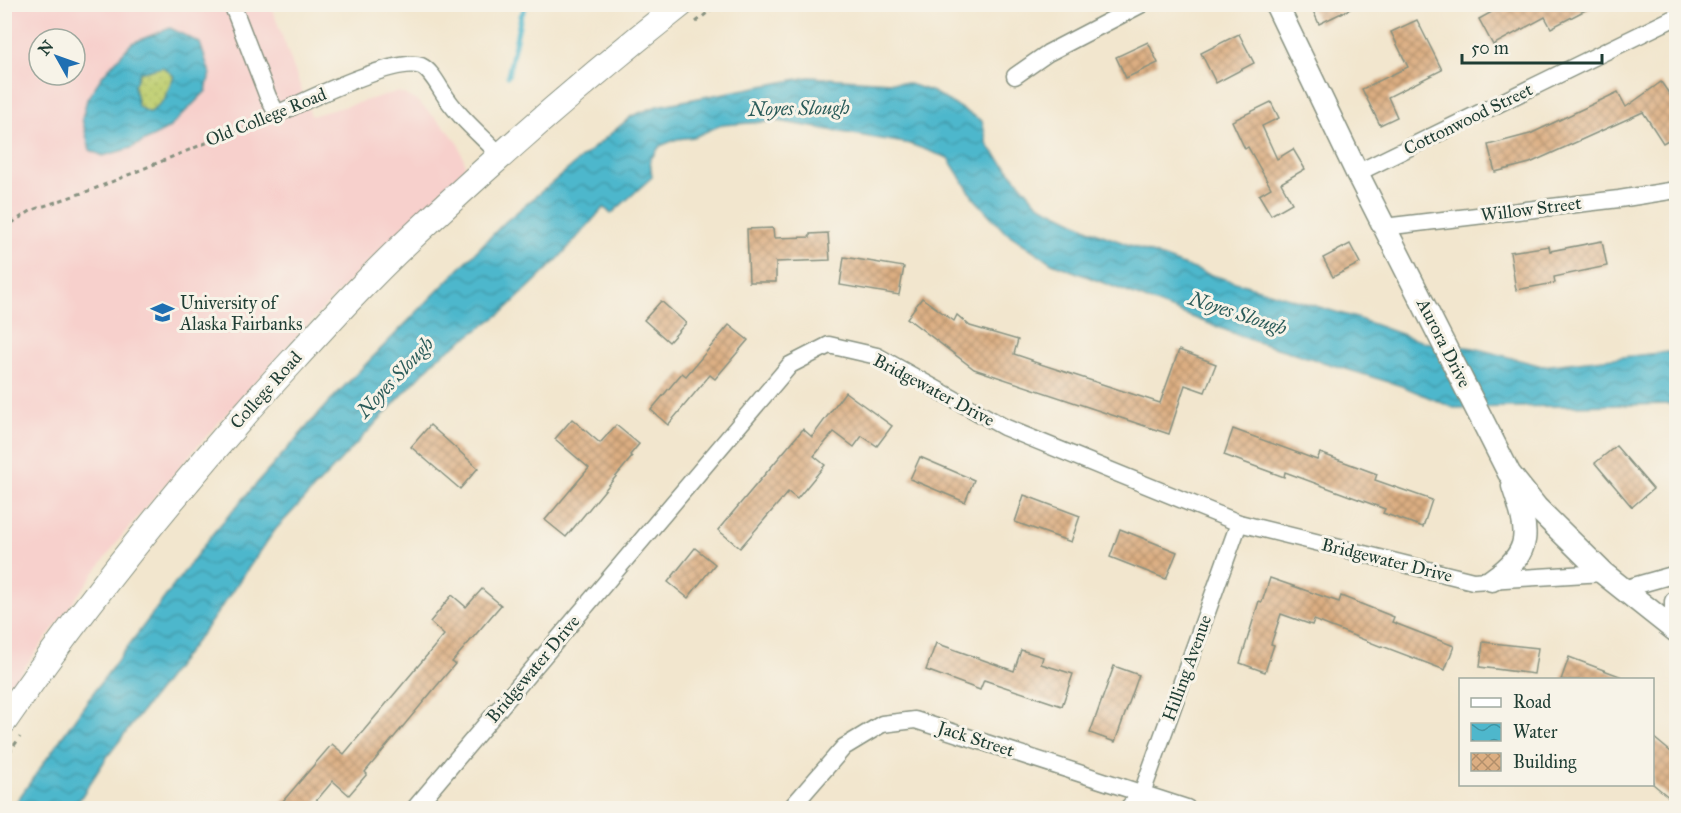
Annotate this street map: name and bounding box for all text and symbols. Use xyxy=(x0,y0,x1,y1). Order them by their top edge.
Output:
north arrow xyxy=(27,27,87,87)
scale bar xyxy=(1462,27,1602,65)
text: N xyxy=(34,36,58,59)
text: 50 m xyxy=(1471,37,1509,59)
street label: Cottonwood Street xyxy=(1400,78,1537,160)
street label: Old College Road xyxy=(202,83,330,152)
water label: Noyes Slough xyxy=(747,95,850,121)
street label: Willow Street xyxy=(1479,192,1583,226)
water label: Noyes Slough xyxy=(1185,286,1290,340)
place label: University of Alaska Fairbanks xyxy=(179,292,303,335)
street label: Aurora Drive xyxy=(1412,294,1476,391)
school or university icon: University of Alaska Fairbanks xyxy=(149,300,175,326)
water label: Noyes Slough xyxy=(351,332,439,423)
street label: College Road xyxy=(225,347,307,434)
street label: Bridgewater Drive xyxy=(869,349,998,432)
street label: Bridgewater Drive xyxy=(1319,533,1455,588)
street label: Bridgewater Drive xyxy=(482,611,585,728)
street label: Hilling Avenue xyxy=(1158,612,1217,724)
legend xyxy=(1459,678,1654,786)
text: Road xyxy=(1513,691,1551,713)
street label: Jack Street xyxy=(933,716,1018,763)
text: Water xyxy=(1513,721,1558,743)
text: Building xyxy=(1513,751,1577,774)

